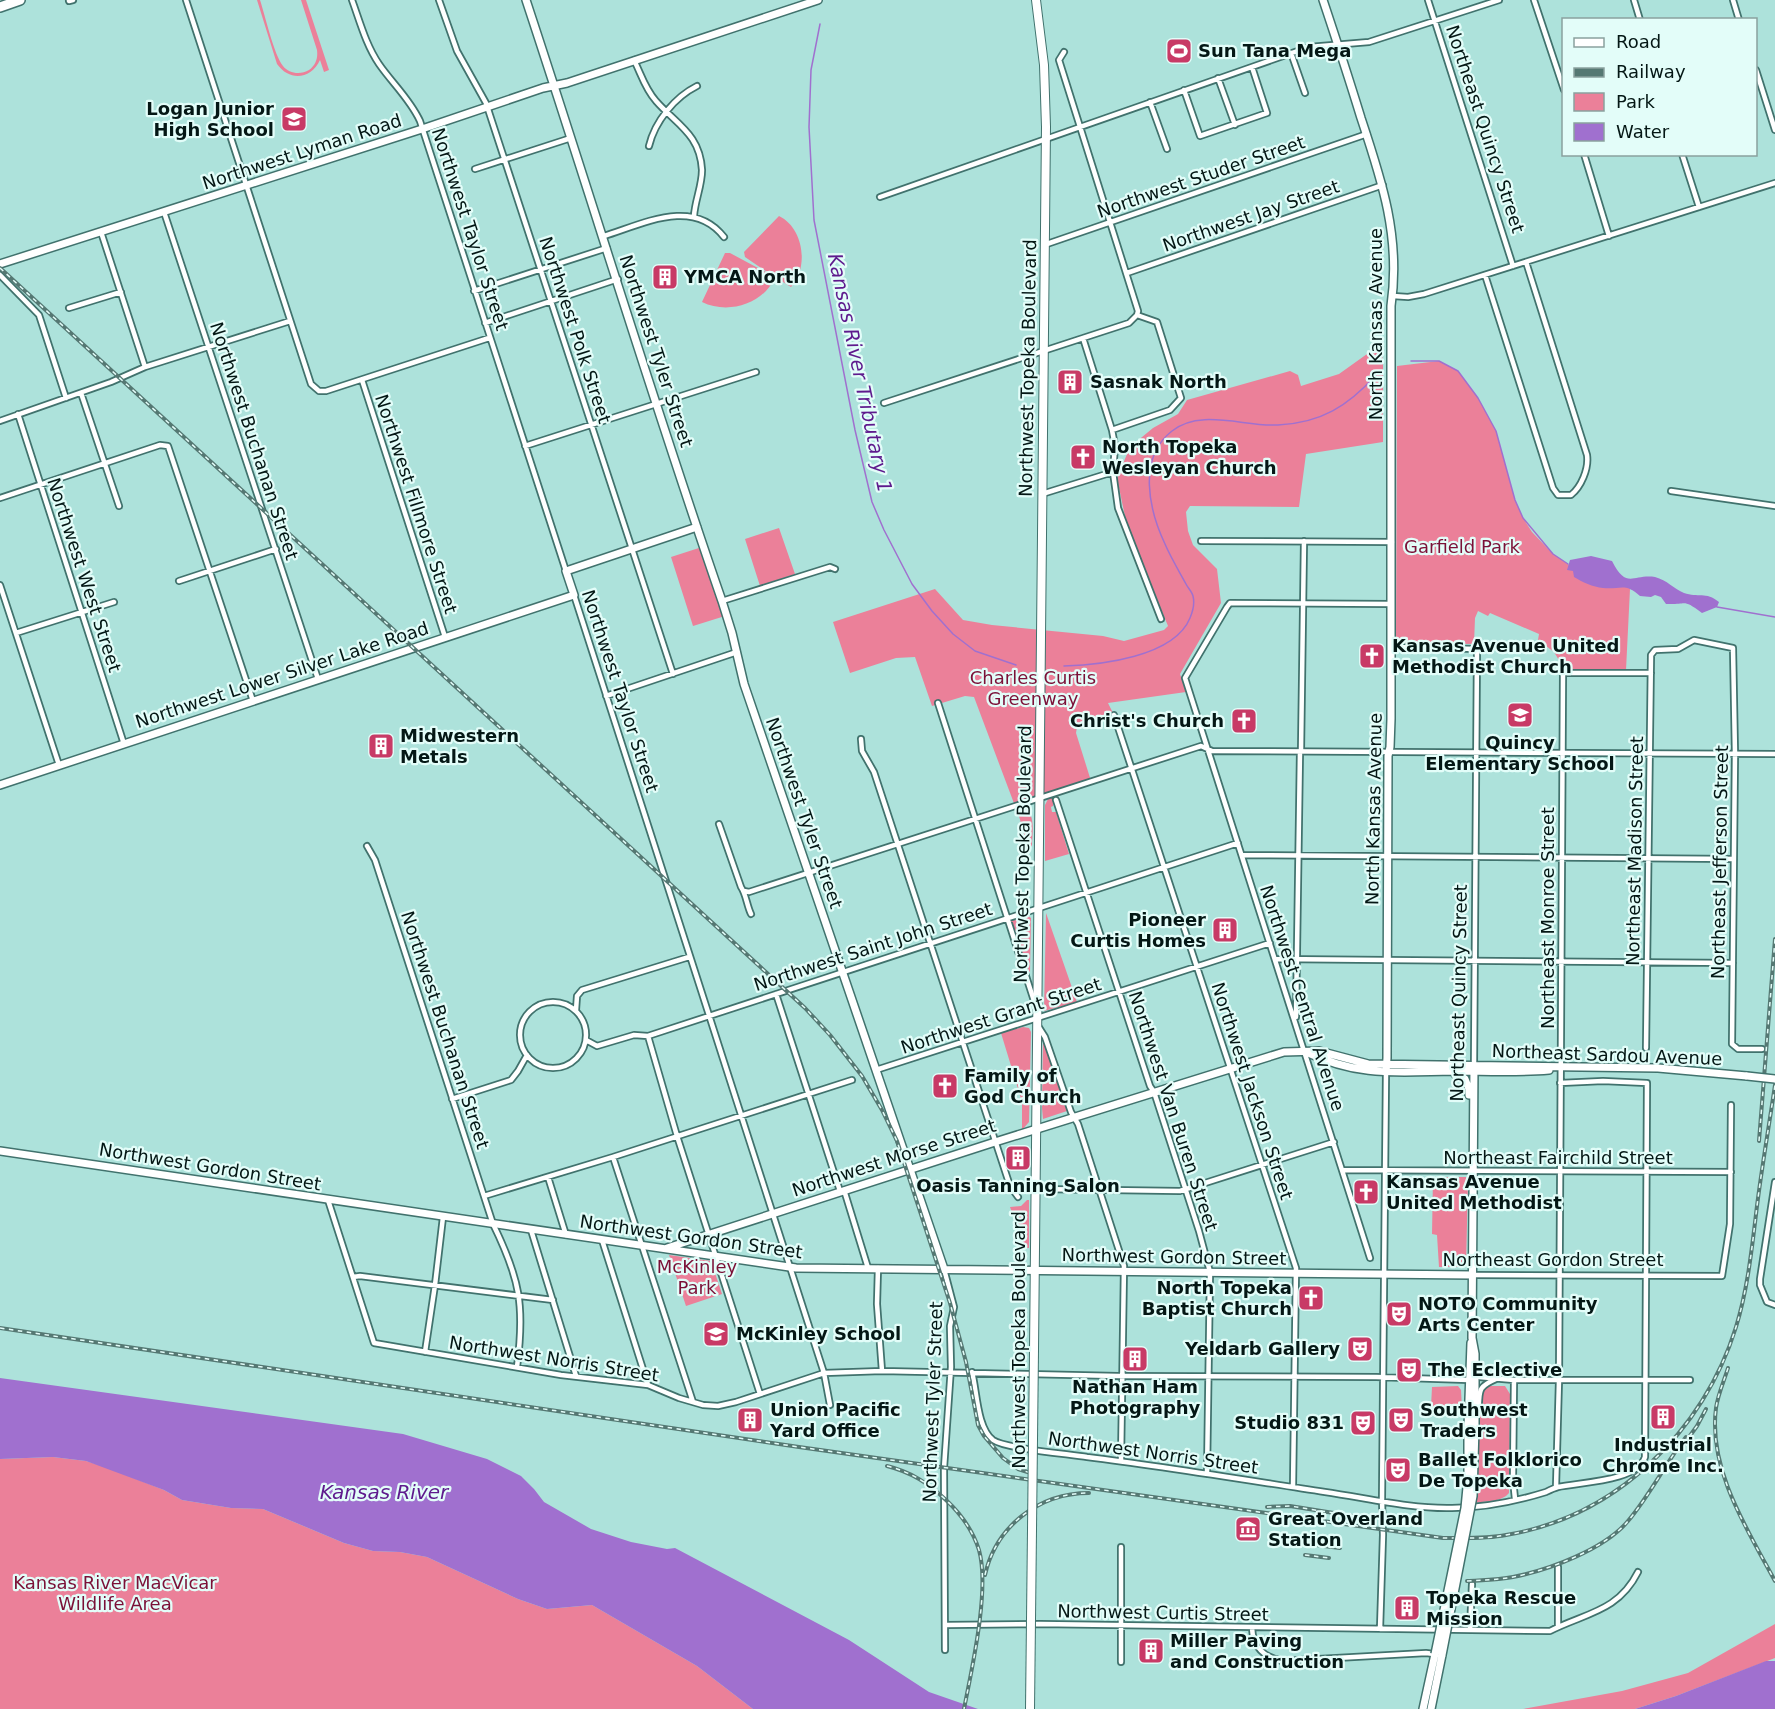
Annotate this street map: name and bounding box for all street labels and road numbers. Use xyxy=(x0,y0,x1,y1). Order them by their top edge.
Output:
street label: Northeast Quincy Street xyxy=(1442,22,1529,236)
street label: Northwest Lyman Road xyxy=(200,109,404,194)
street label: Northwest Taylor Street xyxy=(428,125,513,333)
street label: Northwest Studer Street xyxy=(1094,131,1308,222)
street label: Northwest Jay Street xyxy=(1160,175,1342,256)
street label: North Kansas Avenue xyxy=(1365,228,1386,420)
street label: Northwest Polk Street xyxy=(535,234,616,426)
street label: Northwest Topeka Boulevard xyxy=(1015,239,1040,497)
street label: Northwest Tyler Street xyxy=(615,252,698,450)
street label: Northwest Buchanan Street xyxy=(206,319,303,562)
street label: Northwest Fillmore Street xyxy=(371,392,462,616)
street label: Northwest West Street xyxy=(43,475,126,675)
street label: Northwest Taylor Street xyxy=(578,587,663,795)
street label: Northwest Lower Silver Lake Road xyxy=(133,617,431,732)
street label: North Kansas Avenue xyxy=(1361,713,1386,905)
street label: Northwest Tyler Street xyxy=(762,714,847,911)
street label: Northwest Topeka Boulevard xyxy=(1010,725,1035,983)
street label: Northeast Madison Street xyxy=(1622,736,1647,966)
street label: Northeast Jefferson Street xyxy=(1707,745,1732,979)
street label: Northeast Monroe Street xyxy=(1537,807,1558,1029)
street label: Northwest Central Avenue xyxy=(1256,882,1349,1114)
street label: Northeast Quincy Street xyxy=(1446,884,1471,1102)
street label: Northwest Saint John Street xyxy=(751,898,995,995)
street label: Northwest Buchanan Street xyxy=(397,908,494,1151)
street label: Northwest Grant Street xyxy=(898,973,1104,1058)
street label: Northwest Jackson Street xyxy=(1207,980,1298,1202)
street label: Northwest Van Buren Street xyxy=(1125,988,1222,1233)
street label: Northeast Sardou Avenue xyxy=(1491,1040,1723,1069)
street label: Northwest Morse Street xyxy=(789,1115,998,1200)
street label: Northwest Gordon Street xyxy=(98,1139,323,1194)
street label: Northeast Fairchild Street xyxy=(1443,1147,1673,1168)
street label: Northwest Gordon Street xyxy=(578,1210,804,1263)
street label: Northwest Topeka Boulevard xyxy=(1008,1211,1029,1469)
street label: Northwest Gordon Street xyxy=(1062,1244,1286,1269)
street label: Northeast Gordon Street xyxy=(1443,1249,1663,1270)
street label: Northwest Tyler Street xyxy=(918,1301,947,1503)
street label: Northwest Norris Street xyxy=(448,1332,660,1385)
street label: Northwest Norris Street xyxy=(1047,1427,1260,1478)
street label: Northwest Curtis Street xyxy=(1057,1600,1269,1625)

